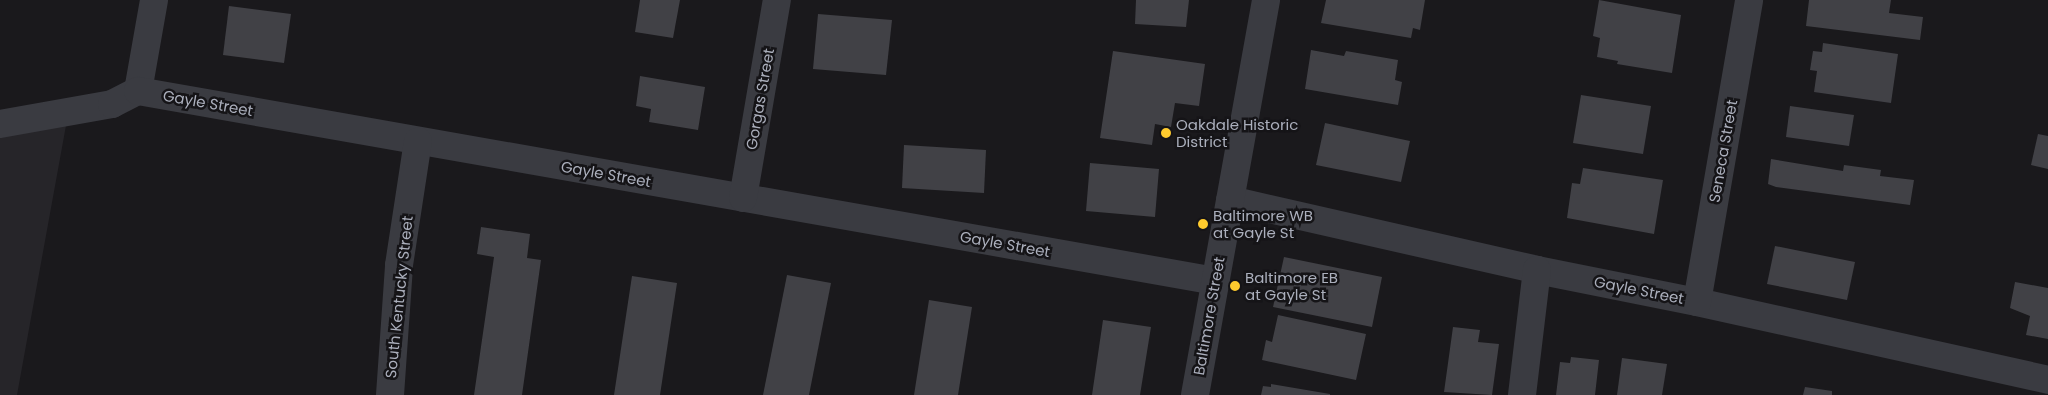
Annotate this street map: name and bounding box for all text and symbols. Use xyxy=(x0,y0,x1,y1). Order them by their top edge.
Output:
street label: Gorgas Street xyxy=(742,47,778,151)
street label: Gayle Street xyxy=(162,86,254,120)
street label: Seneca Street xyxy=(1705,98,1741,204)
place label: Oakdale Historic District xyxy=(1176,115,1298,150)
marker: Oakdale Historic District xyxy=(1160,127,1172,139)
street label: Gayle Street xyxy=(560,157,652,191)
place label: Baltimore WB at Gayle St xyxy=(1213,206,1313,241)
street label: South Kentucky Street xyxy=(382,215,416,379)
marker: Baltimore WB at Gayle St xyxy=(1197,218,1209,230)
street label: Gayle Street xyxy=(959,227,1051,261)
street label: Baltimore Street xyxy=(1190,255,1228,377)
place label: Baltimore EB at Gayle St xyxy=(1245,268,1338,303)
street label: Gayle Street xyxy=(1593,272,1685,308)
marker: Baltimore EB at Gayle St xyxy=(1229,280,1241,292)

